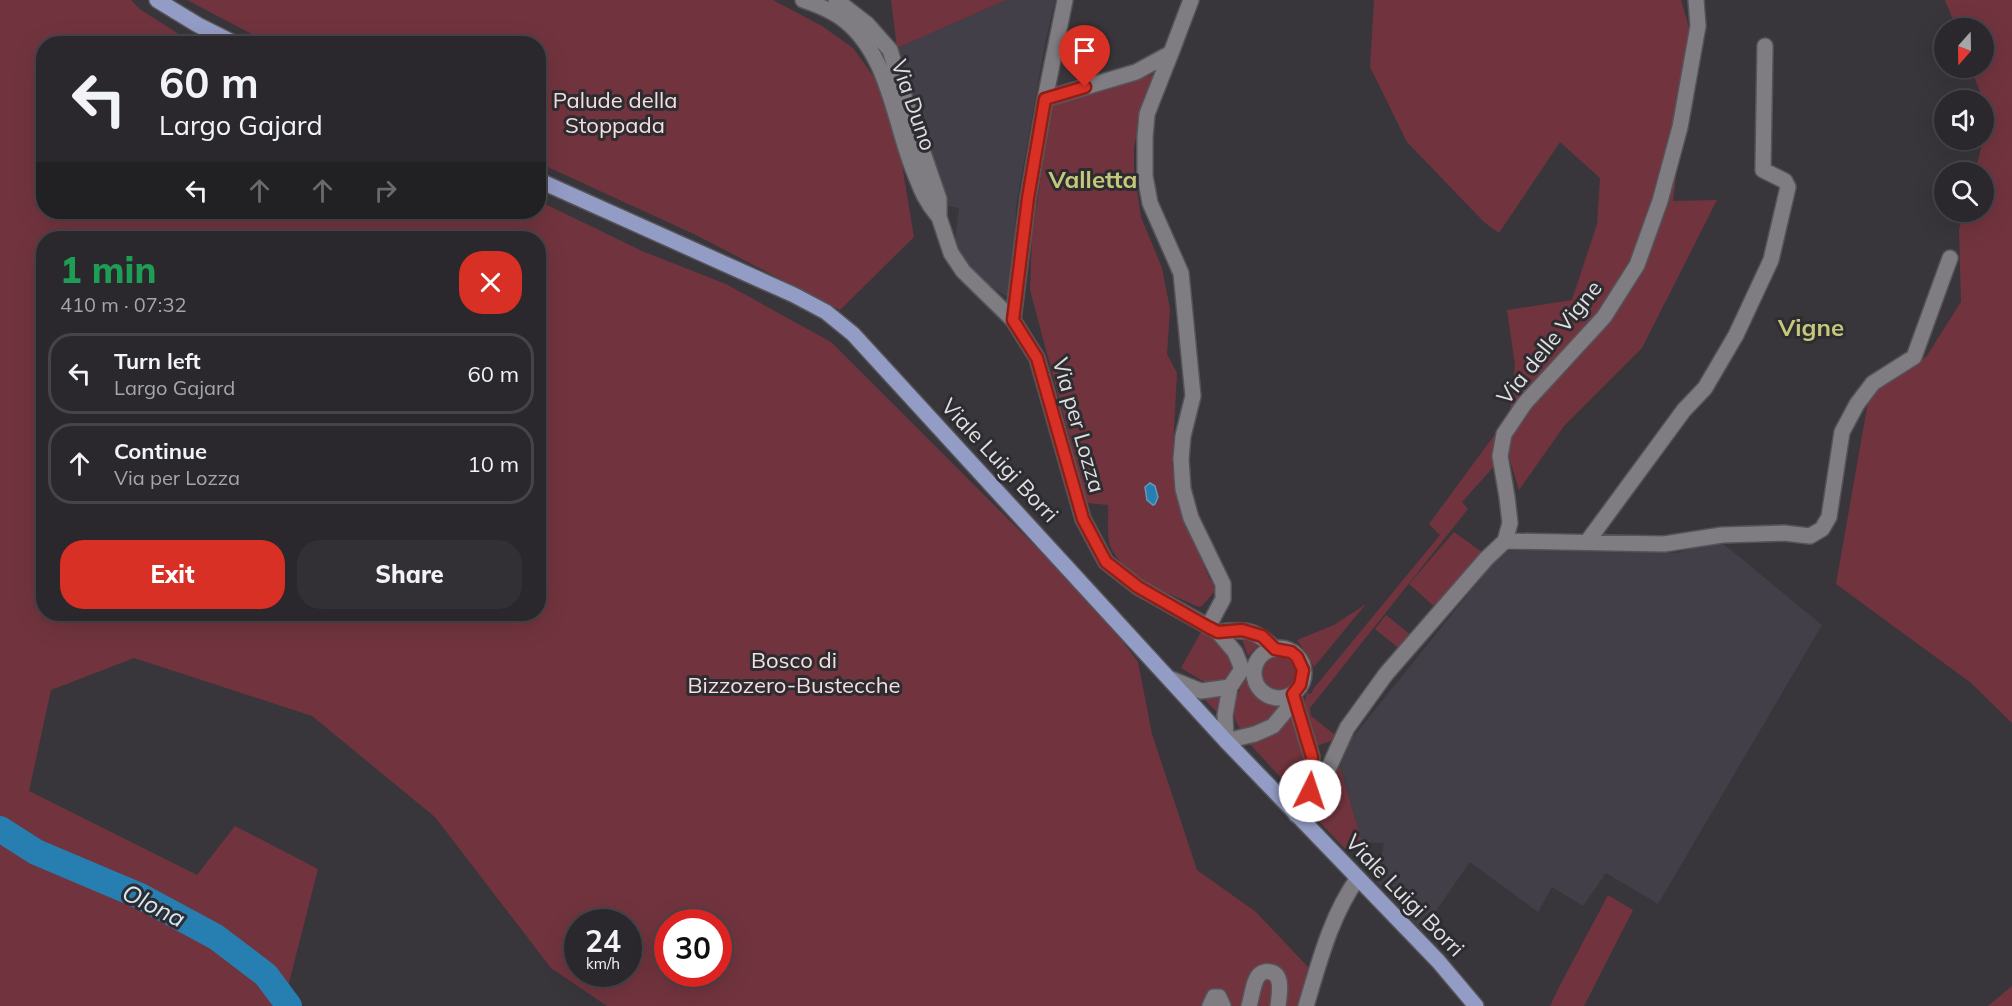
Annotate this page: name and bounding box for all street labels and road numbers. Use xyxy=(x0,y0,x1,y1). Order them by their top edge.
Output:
street label: Via Duno xyxy=(885,56,943,154)
street label: Via delle Vigne xyxy=(1490,274,1608,410)
street label: Via per Lozza xyxy=(1046,354,1112,496)
street label: Viale Luigi Borri xyxy=(935,392,1065,528)
street label: Viale Luigi Borri xyxy=(1340,828,1470,962)

